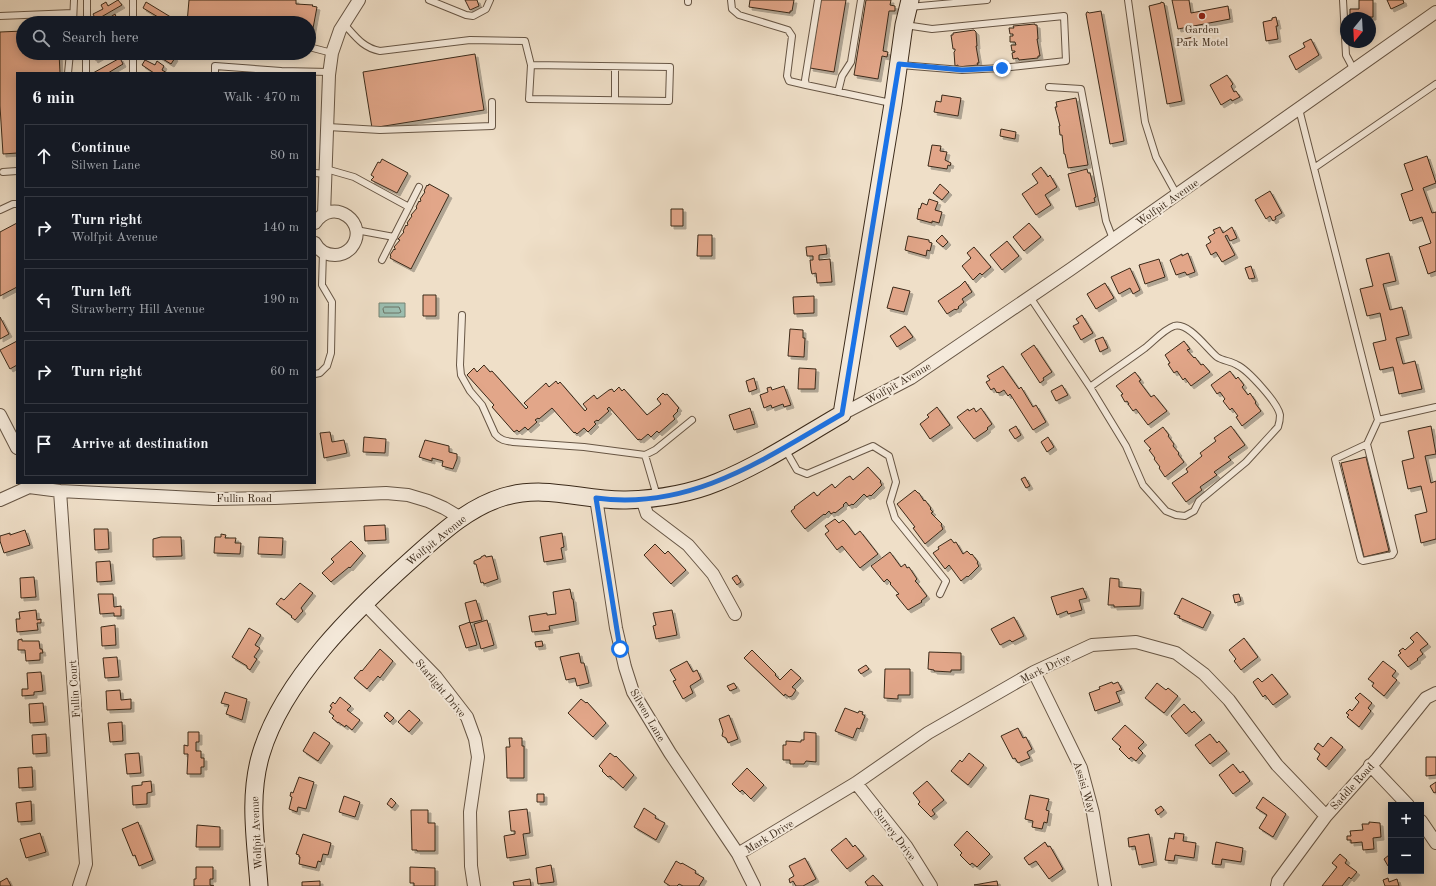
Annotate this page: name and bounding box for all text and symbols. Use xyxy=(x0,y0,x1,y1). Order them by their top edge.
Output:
marker: Garden Park Motel xyxy=(1197,11,1207,21)
north arrow xyxy=(1340,12,1376,48)
search box xyxy=(16,16,316,60)
place label: Garden Park Motel xyxy=(1176,25,1228,49)
icon: search xyxy=(30,27,52,49)
text: Search here xyxy=(62,31,139,46)
route end xyxy=(993,59,1011,77)
text: 6 min xyxy=(32,90,75,107)
text: Walk · 470 m xyxy=(223,91,300,104)
text: Continue xyxy=(71,141,130,156)
icon: ahead xyxy=(33,145,55,167)
text: 80 m xyxy=(270,149,299,162)
text: Silwen Lane xyxy=(71,159,140,172)
street label: Wolfpit Avenue xyxy=(1135,178,1201,229)
text: Turn right xyxy=(71,213,142,228)
icon: right xyxy=(33,217,55,239)
text: 140 m xyxy=(262,221,299,234)
text: Wolfpit Avenue xyxy=(71,231,158,244)
text: Turn left xyxy=(71,285,131,300)
icon: left xyxy=(33,289,55,311)
text: 190 m xyxy=(262,293,299,306)
text: Strawberry Hill Avenue xyxy=(71,303,205,316)
icon: right xyxy=(33,361,55,383)
street label: Wolfpit Avenue xyxy=(864,361,933,407)
text: Turn right xyxy=(71,365,142,380)
text: 60 m xyxy=(270,365,299,378)
icon: arrive xyxy=(33,433,55,455)
text: Arrive at destination xyxy=(71,437,209,452)
street label: Fullin Road xyxy=(216,494,272,505)
street label: Wolfpit Avenue xyxy=(405,514,469,569)
route start xyxy=(611,640,629,658)
street label: Mark Drive xyxy=(1019,652,1073,686)
street label: Starlight Drive xyxy=(413,658,467,720)
street label: Fullin Court xyxy=(68,659,83,718)
street label: Silwen Lane xyxy=(627,688,666,744)
street label: Assisi Way xyxy=(1070,760,1097,815)
street label: Saddle Road xyxy=(1329,761,1377,813)
street label: Wolfpit Avenue xyxy=(250,796,265,870)
map controls xyxy=(1388,802,1424,874)
button: + xyxy=(1388,802,1424,838)
street label: Surrey Drive xyxy=(871,807,917,863)
street label: Mark Drive xyxy=(744,819,796,856)
button: − xyxy=(1388,838,1424,874)

